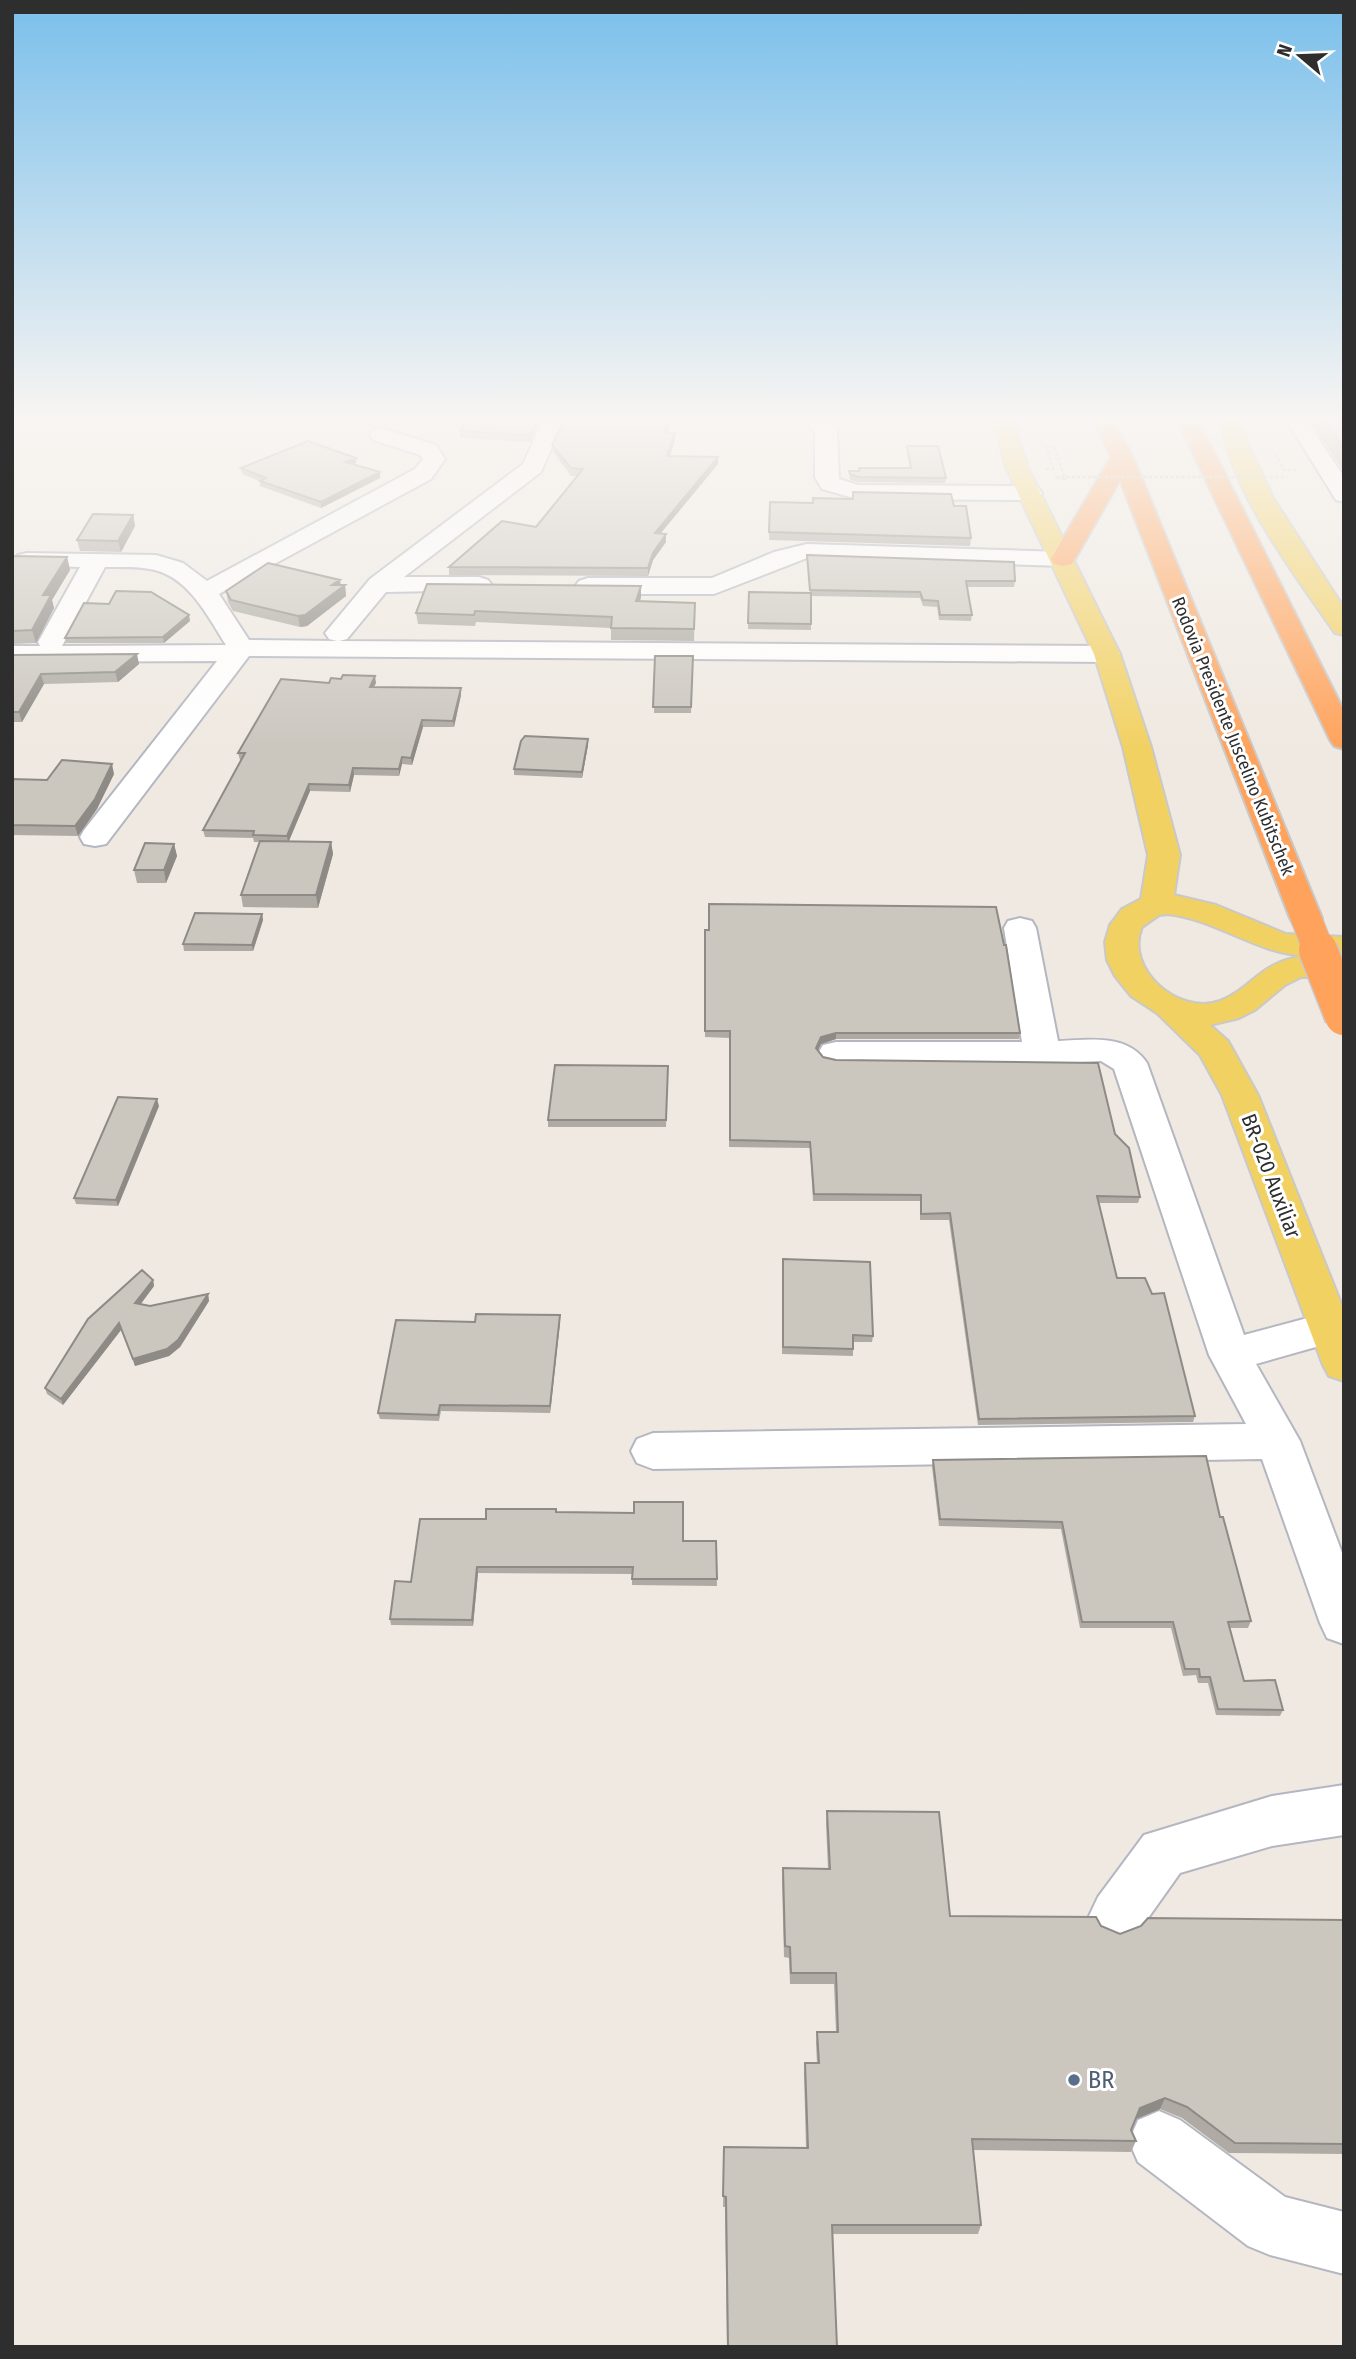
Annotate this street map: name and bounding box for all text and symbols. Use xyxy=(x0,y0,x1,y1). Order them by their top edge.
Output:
north arrow xyxy=(1265,21,1335,91)
text: N xyxy=(1272,41,1297,60)
street label: Rodovia Presidente Juscelino Kubitschek xyxy=(1167,594,1299,879)
street label: BR-020 Auxiliar xyxy=(1235,1110,1307,1242)
place label: BR xyxy=(1088,2066,1114,2094)
marker: BR xyxy=(1066,2072,1082,2088)

